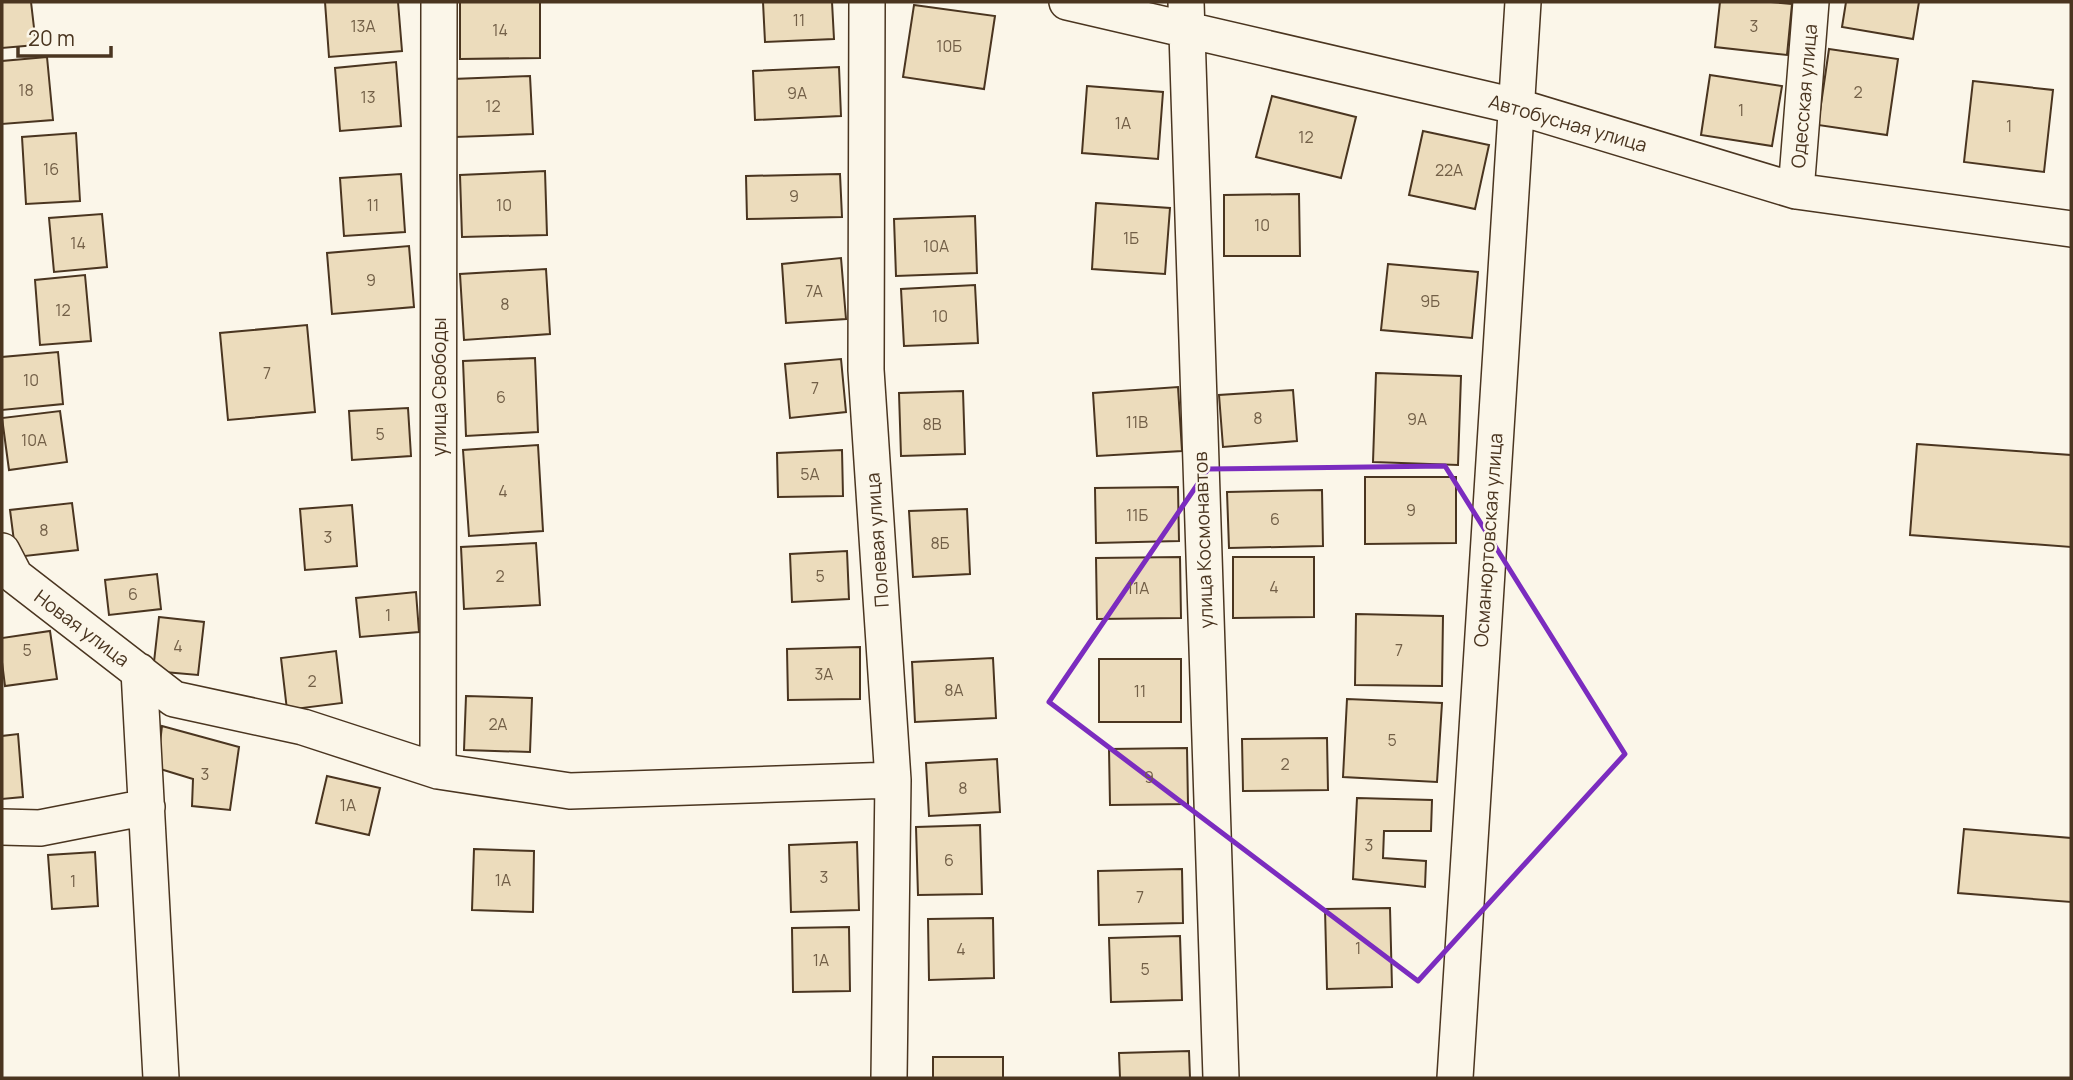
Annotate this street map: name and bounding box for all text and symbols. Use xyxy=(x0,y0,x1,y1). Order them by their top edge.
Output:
house number: 11 xyxy=(793,9,805,31)
scale bar xyxy=(18,14,110,58)
house number: 13А xyxy=(350,15,376,37)
house number: 3 xyxy=(1750,15,1758,37)
house number: 14 xyxy=(492,19,508,41)
street label: Одесская улица xyxy=(1785,23,1823,169)
text: 20 m xyxy=(28,24,75,52)
house number: 10Б xyxy=(936,35,962,57)
house number: 18 xyxy=(18,79,34,101)
house number: 2 xyxy=(1853,81,1863,103)
house number: 9А xyxy=(787,82,807,104)
house number: 13 xyxy=(360,86,376,108)
street label: Автобусная улица xyxy=(1486,88,1650,158)
house number: 12 xyxy=(485,95,501,117)
house number: 1 xyxy=(1738,99,1744,121)
house number: 1А xyxy=(1115,112,1131,134)
house number: 1 xyxy=(2006,115,2012,137)
house number: 12 xyxy=(1298,126,1314,148)
house number: 16 xyxy=(43,158,59,180)
house number: 22А xyxy=(1435,159,1463,181)
house number: 9 xyxy=(789,185,799,207)
house number: 11 xyxy=(367,194,379,216)
house number: 10 xyxy=(496,194,512,216)
house number: 10 xyxy=(1254,214,1270,236)
house number: 1Б xyxy=(1123,227,1139,249)
house number: 14 xyxy=(70,232,86,254)
house number: 10А xyxy=(923,235,949,257)
house number: 9 xyxy=(366,269,376,291)
house number: 7А xyxy=(805,280,823,302)
house number: 9Б xyxy=(1420,290,1440,312)
house number: 8 xyxy=(500,293,510,315)
house number: 12 xyxy=(55,299,71,321)
house number: 10 xyxy=(932,305,948,327)
street label: улица Свободы xyxy=(426,318,452,456)
house number: 7 xyxy=(263,362,271,384)
house number: 10 xyxy=(23,369,39,391)
house number: 7 xyxy=(811,377,819,399)
house number: 6 xyxy=(496,386,506,408)
house number: 8 xyxy=(1253,407,1263,429)
house number: 9А xyxy=(1407,408,1427,430)
house number: 11В xyxy=(1126,411,1148,433)
house number: 8В xyxy=(922,413,942,435)
house number: 5 xyxy=(375,423,385,445)
house number: 10А xyxy=(21,429,47,451)
street label: Османюртовская улица xyxy=(1468,432,1508,648)
street label: улица Космонавтов xyxy=(1187,451,1219,629)
house number: 5А xyxy=(800,463,820,485)
street label: Полевая улица xyxy=(859,472,895,608)
house number: 4 xyxy=(498,480,508,502)
house number: 9 xyxy=(1406,499,1416,521)
house number: 11Б xyxy=(1126,504,1148,526)
house number: 6 xyxy=(1270,508,1280,530)
house number: 8 xyxy=(39,519,49,541)
house number: 3 xyxy=(324,526,332,548)
house number: 8Б xyxy=(931,532,950,554)
house number: 2 xyxy=(495,565,505,587)
house number: 5 xyxy=(815,565,825,587)
house number: 4 xyxy=(1269,576,1279,598)
house number: 11А xyxy=(1127,577,1149,599)
house number: 6 xyxy=(128,583,138,605)
street label: Новая улица xyxy=(29,584,135,672)
house number: 1 xyxy=(385,604,391,626)
house number: 4 xyxy=(173,635,183,657)
house number: 5 xyxy=(22,639,32,661)
house number: 7 xyxy=(1395,639,1403,661)
house number: 3А xyxy=(815,663,833,685)
house number: 2 xyxy=(307,670,317,692)
house number: 8А xyxy=(944,679,964,701)
house number: 11 xyxy=(1134,680,1146,702)
house number: 2А xyxy=(489,713,507,735)
house number: 5 xyxy=(1387,729,1397,751)
house number: 2 xyxy=(1280,753,1290,775)
house number: 3 xyxy=(201,763,209,785)
house number: 9 xyxy=(1144,766,1154,788)
house number: 8 xyxy=(958,777,968,799)
house number: 1А xyxy=(340,794,356,816)
house number: 3 xyxy=(1365,834,1373,856)
house number: 6 xyxy=(944,849,954,871)
house number: 3 xyxy=(820,866,828,888)
house number: 1А xyxy=(495,869,511,891)
house number: 1 xyxy=(70,870,76,892)
house number: 7 xyxy=(1136,886,1144,908)
house number: 1 xyxy=(1355,937,1361,959)
house number: 4 xyxy=(956,938,966,960)
house number: 1А xyxy=(813,949,829,971)
house number: 5 xyxy=(1140,958,1150,980)

